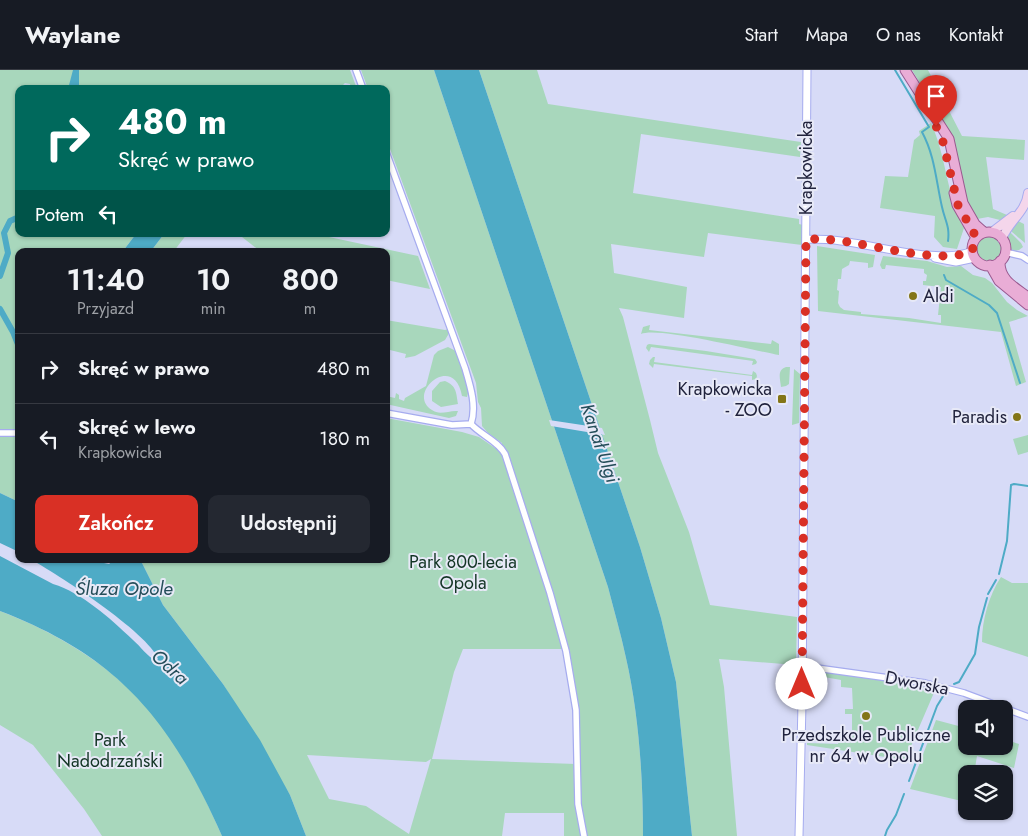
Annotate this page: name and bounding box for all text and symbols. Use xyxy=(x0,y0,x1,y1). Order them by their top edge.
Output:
text: Waylane xyxy=(25,17,120,52)
text: Start xyxy=(744,22,778,48)
text: Mapa xyxy=(806,22,848,48)
text: O nas xyxy=(876,22,921,48)
text: Kontakt xyxy=(949,22,1003,48)
pin xyxy=(915,75,957,126)
icon: arrive xyxy=(922,82,950,110)
text: 480 m xyxy=(118,97,227,147)
icon: right xyxy=(35,105,100,170)
street label: Krapkowicka xyxy=(793,121,819,215)
text: Skręć w prawo xyxy=(118,143,254,175)
icon: left xyxy=(94,200,122,228)
text: Potem xyxy=(35,201,84,228)
text: 11:40 xyxy=(67,258,145,301)
text: 10 xyxy=(196,258,230,301)
text: 800 xyxy=(282,258,338,301)
place label: Aldi xyxy=(923,283,954,309)
marker: Aldi xyxy=(907,290,919,302)
text: Przyjazd xyxy=(77,297,134,320)
text: min xyxy=(201,297,226,320)
text: m xyxy=(304,297,316,320)
icon: right xyxy=(35,355,63,383)
text: Skręć w prawo xyxy=(78,355,210,382)
text: 480 m xyxy=(317,355,370,382)
place label: Krapkowicka - ZOO xyxy=(677,376,772,423)
marker: Krapkowicka - ZOO xyxy=(776,393,788,405)
water label: Kanał Ulgi xyxy=(574,400,627,487)
place label: Paradis xyxy=(952,404,1007,430)
marker: Paradis xyxy=(1011,411,1023,423)
text: Skręć w lewo xyxy=(78,414,196,441)
icon: left xyxy=(35,425,63,453)
text: 180 m xyxy=(319,425,370,452)
text: Krapkowicka xyxy=(78,441,162,464)
button: Zakończ xyxy=(35,495,198,553)
button: Udostępnij xyxy=(208,495,370,553)
park label: Park 800-lecia Opola xyxy=(409,549,517,596)
water label: Śluza Opole xyxy=(75,575,173,602)
water label: Odra xyxy=(145,643,195,691)
position arrow xyxy=(775,657,827,709)
street label: Dworska xyxy=(883,664,951,702)
map controls xyxy=(958,700,1013,820)
button: sound xyxy=(958,700,1013,755)
marker: Przedszkole Publiczne nr 64 w Opolu xyxy=(860,710,872,722)
place label: Przedszkole Publiczne nr 64 w Opolu xyxy=(781,722,951,769)
park label: Park Nadodrzański xyxy=(57,727,163,774)
button: layers xyxy=(958,765,1013,820)

